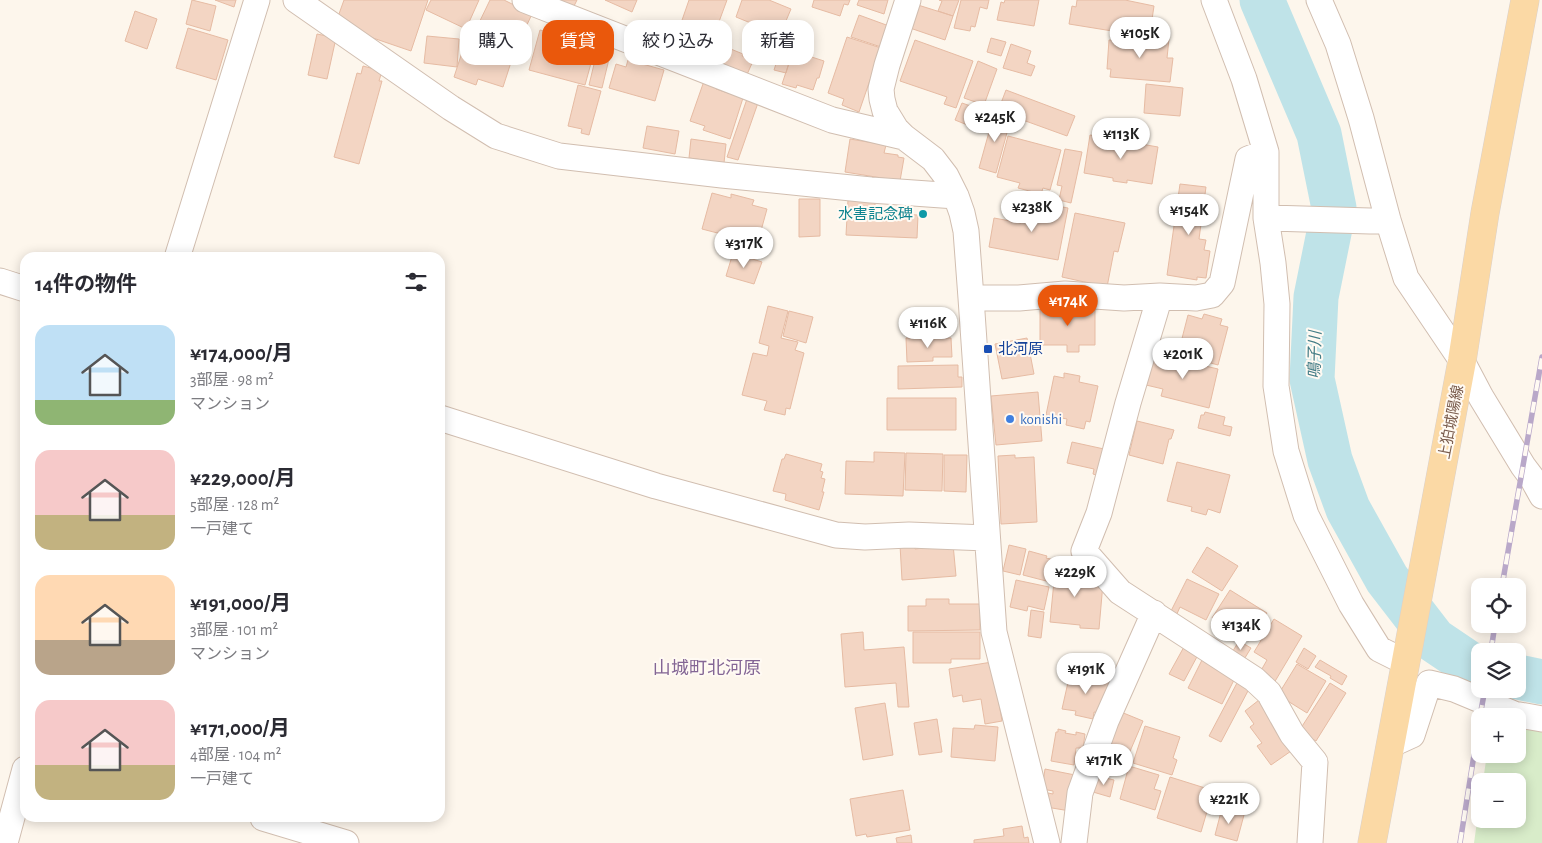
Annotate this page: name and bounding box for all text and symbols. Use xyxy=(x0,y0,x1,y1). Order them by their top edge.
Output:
pin: ¥105K xyxy=(1105,17,1175,59)
chip: 購入 xyxy=(460,20,532,65)
chip: 賃貸 xyxy=(542,20,614,65)
chip: 絞り込み xyxy=(624,20,732,65)
chip: 新着 xyxy=(742,20,814,65)
text: ¥105K xyxy=(1121,25,1159,41)
pin: ¥245K xyxy=(960,100,1030,143)
text: ¥245K xyxy=(975,109,1015,125)
pin: ¥113K xyxy=(1086,118,1156,160)
text: ¥113K xyxy=(1103,126,1139,142)
pin: ¥238K xyxy=(997,190,1067,233)
pin: ¥154K xyxy=(1154,194,1224,236)
text: ¥238K xyxy=(1012,199,1052,215)
text: ¥154K xyxy=(1170,202,1208,218)
place label: 水害記念碑 xyxy=(838,206,913,222)
marker: 水害記念碑 xyxy=(917,208,929,220)
pin: ¥317K xyxy=(709,226,779,269)
text: ¥317K xyxy=(725,235,763,251)
icon: filters xyxy=(402,268,430,296)
text: 14件の物件 xyxy=(35,274,137,295)
pin: ¥174K xyxy=(1033,284,1103,327)
text: ¥174K xyxy=(1049,293,1087,309)
pin: ¥116K xyxy=(893,306,963,349)
text: ¥116K xyxy=(909,315,947,331)
water label: 鳴子川 xyxy=(1306,329,1323,379)
pin: ¥201K xyxy=(1148,338,1218,380)
place label: 北河原 xyxy=(998,340,1043,357)
text: ¥174,000/月 xyxy=(190,343,293,364)
marker: 北河原 xyxy=(982,343,994,355)
icon: home xyxy=(75,345,135,405)
text: ¥201K xyxy=(1163,346,1203,362)
text: 3部屋 · 98 m² xyxy=(190,372,274,388)
street label: 上狛城陽線 xyxy=(1436,384,1466,460)
text: マンション xyxy=(190,396,270,412)
place label: konishi xyxy=(1020,412,1062,427)
marker: konishi xyxy=(1004,413,1016,425)
text: ¥229,000/月 xyxy=(190,468,296,489)
icon: home xyxy=(75,470,135,530)
text: 5部屋 · 128 m² xyxy=(190,497,279,513)
text: 一戸建て xyxy=(190,521,254,537)
pin: ¥229K xyxy=(1040,556,1110,598)
text: ¥229K xyxy=(1055,564,1095,580)
map controls xyxy=(1471,578,1526,828)
button: locate xyxy=(1471,578,1526,633)
text: ¥191,000/月 xyxy=(190,593,291,614)
icon: home xyxy=(75,595,135,655)
pin: ¥134K xyxy=(1206,608,1276,651)
text: ¥134K xyxy=(1222,617,1260,633)
text: 3部屋 · 101 m² xyxy=(190,622,278,638)
button: layers xyxy=(1471,643,1526,698)
text: マンション xyxy=(190,646,270,662)
pin: ¥191K xyxy=(1051,652,1121,695)
district label: 山城町北河原 xyxy=(653,658,761,678)
text: ¥191K xyxy=(1067,661,1105,677)
button: + xyxy=(1471,708,1526,763)
text: ¥171,000/月 xyxy=(190,718,290,739)
icon: home xyxy=(75,720,135,780)
pin: ¥171K xyxy=(1069,744,1139,786)
text: 4部屋 · 104 m² xyxy=(190,747,281,763)
text: ¥171K xyxy=(1086,752,1122,768)
text: 一戸建て xyxy=(190,771,254,787)
button: − xyxy=(1471,773,1526,828)
pin: ¥221K xyxy=(1194,782,1264,825)
text: ¥221K xyxy=(1210,791,1248,807)

